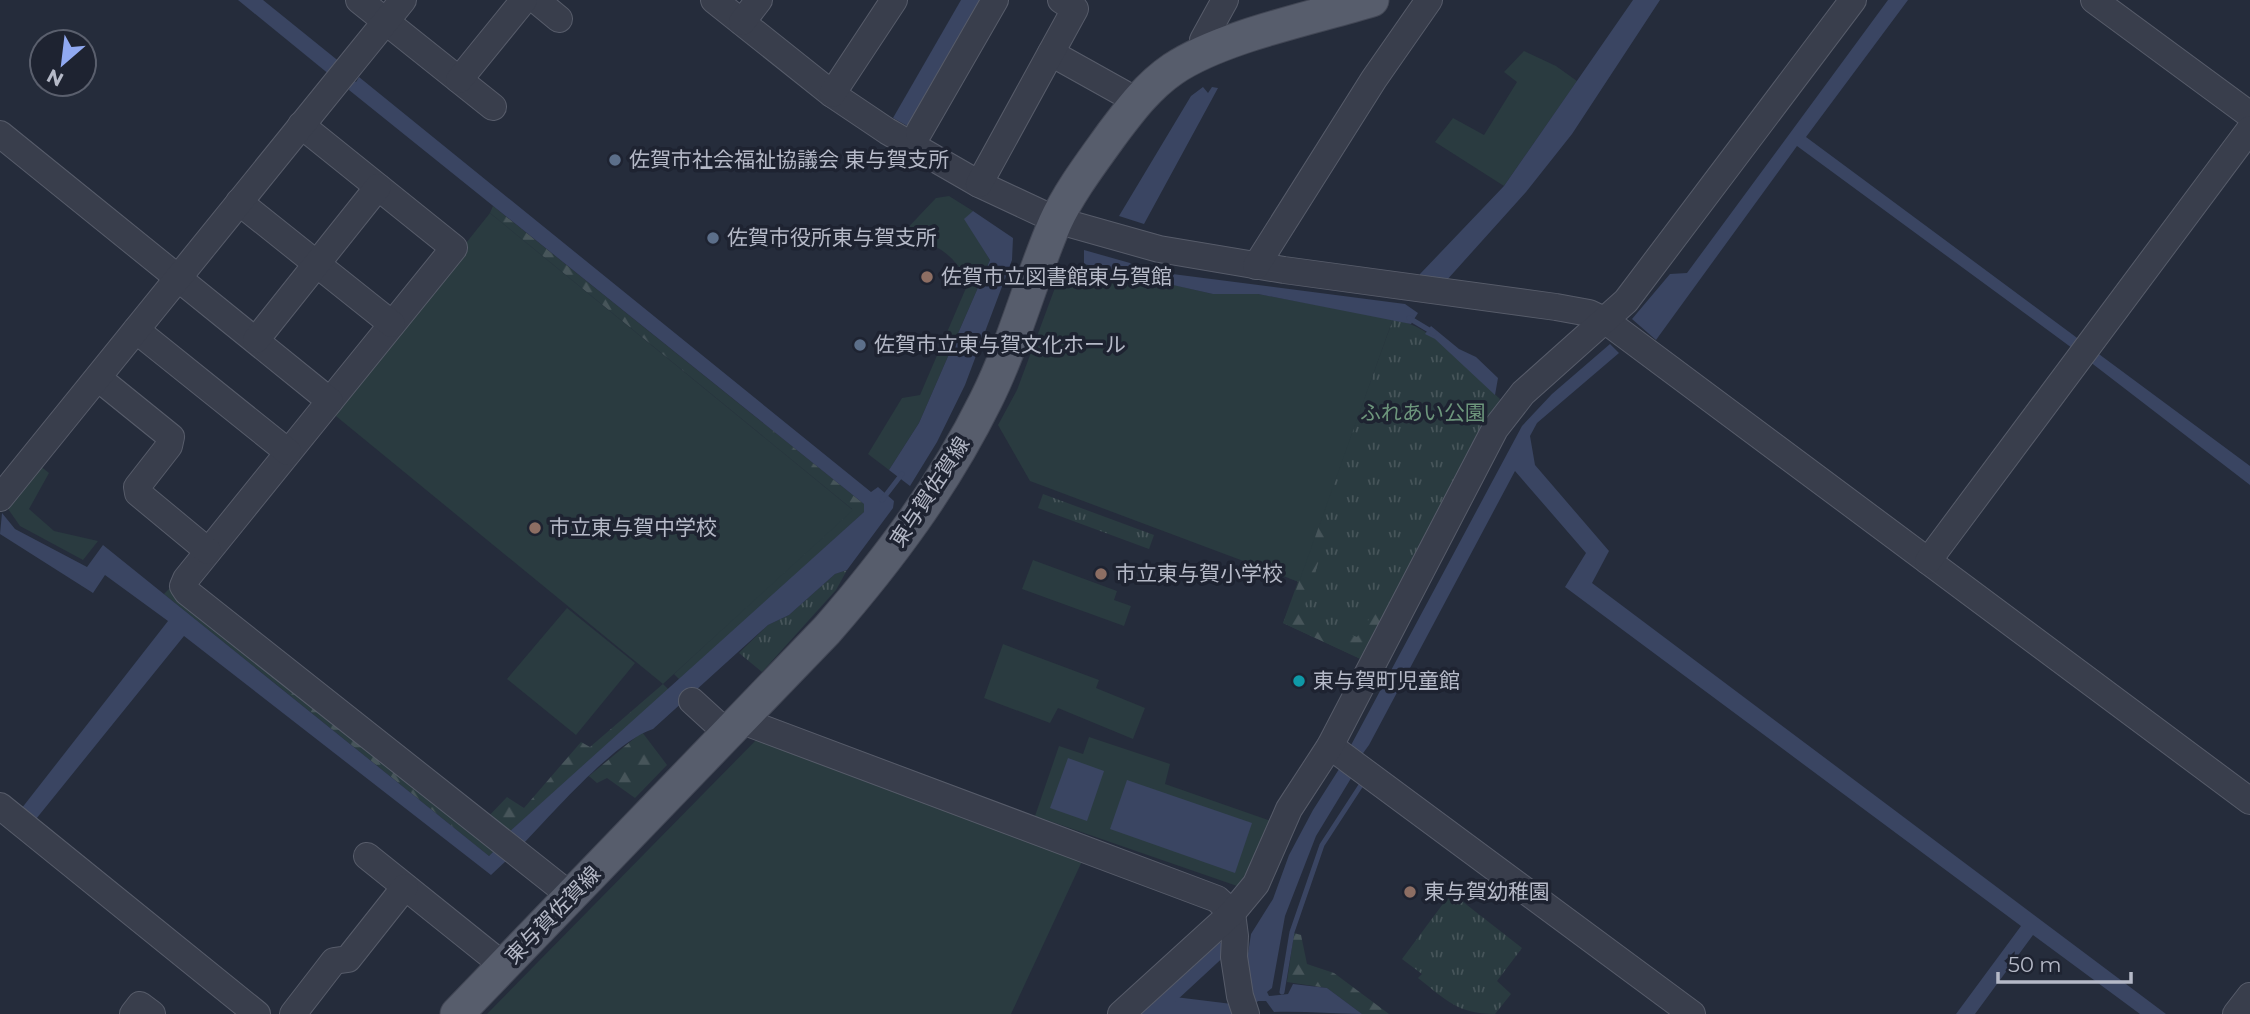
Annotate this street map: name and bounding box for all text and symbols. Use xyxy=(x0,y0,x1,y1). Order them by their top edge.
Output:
north arrow xyxy=(28,28,98,98)
text: N xyxy=(43,64,67,91)
place label: 佐賀市社会福祉協議会 東与賀支所 xyxy=(629,147,950,172)
marker: 佐賀市社会福祉協議会 東与賀支所 xyxy=(607,152,623,168)
place label: 佐賀市役所東与賀支所 xyxy=(727,225,937,250)
marker: 佐賀市役所東与賀支所 xyxy=(705,230,721,246)
place label: 佐賀市立図書館東与賀館 xyxy=(941,264,1172,289)
marker: 佐賀市立図書館東与賀館 xyxy=(919,269,935,285)
place label: 佐賀市立東与賀文化ホール xyxy=(874,332,1126,357)
marker: 佐賀市立東与賀文化ホール xyxy=(852,337,868,353)
park label: ふれあい公園 xyxy=(1360,400,1486,425)
street label: 東与賀佐賀線 xyxy=(885,432,974,551)
place label: 市立東与賀中学校 xyxy=(549,515,717,540)
marker: 市立東与賀中学校 xyxy=(527,520,543,536)
place label: 市立東与賀小学校 xyxy=(1115,561,1283,586)
marker: 市立東与賀小学校 xyxy=(1093,566,1109,582)
place label: 東与賀町児童館 xyxy=(1313,668,1460,693)
marker: 東与賀町児童館 xyxy=(1291,673,1307,689)
street label: 東与賀佐賀線 xyxy=(500,861,605,969)
place label: 東与賀幼稚園 xyxy=(1424,879,1550,904)
marker: 東与賀幼稚園 xyxy=(1402,884,1418,900)
scale bar xyxy=(1998,940,2131,984)
text: 50 m xyxy=(2008,952,2062,977)

